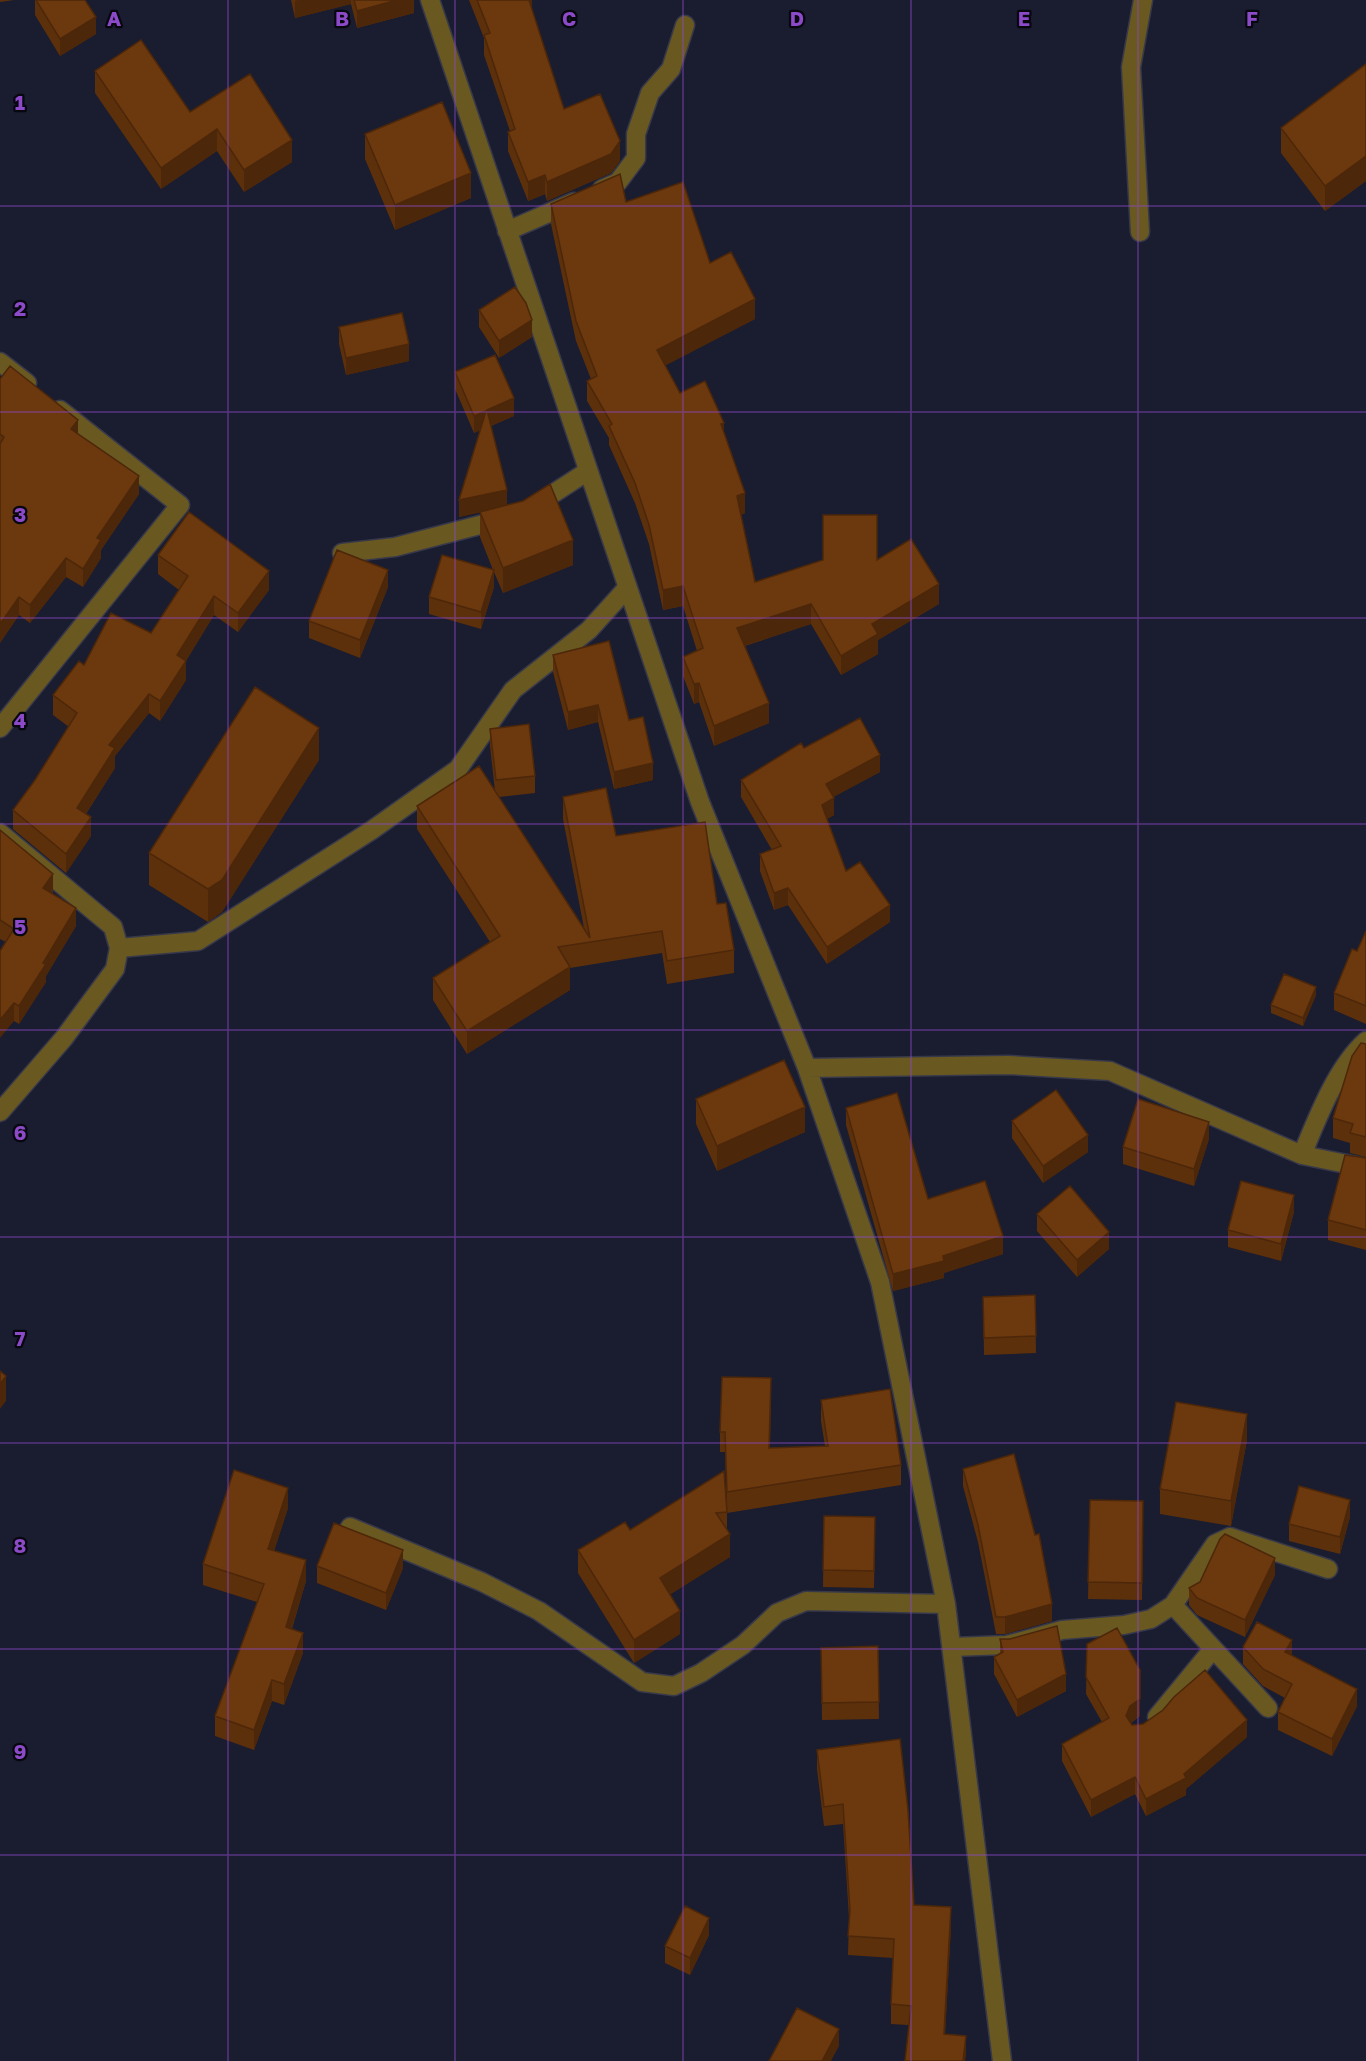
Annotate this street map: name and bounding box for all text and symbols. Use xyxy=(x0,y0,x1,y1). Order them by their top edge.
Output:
text: A xyxy=(107,6,121,30)
text: B xyxy=(335,6,349,30)
text: C xyxy=(562,6,576,30)
text: D xyxy=(790,6,804,30)
text: E xyxy=(1018,6,1030,30)
text: F xyxy=(1246,6,1258,30)
text: 1 xyxy=(15,90,25,114)
text: 2 xyxy=(14,296,26,320)
text: 3 xyxy=(14,502,26,526)
text: 4 xyxy=(14,708,26,732)
text: 5 xyxy=(14,914,26,938)
text: 6 xyxy=(14,1120,26,1144)
text: 7 xyxy=(15,1326,26,1350)
text: 8 xyxy=(14,1533,26,1557)
text: 9 xyxy=(14,1739,26,1763)

